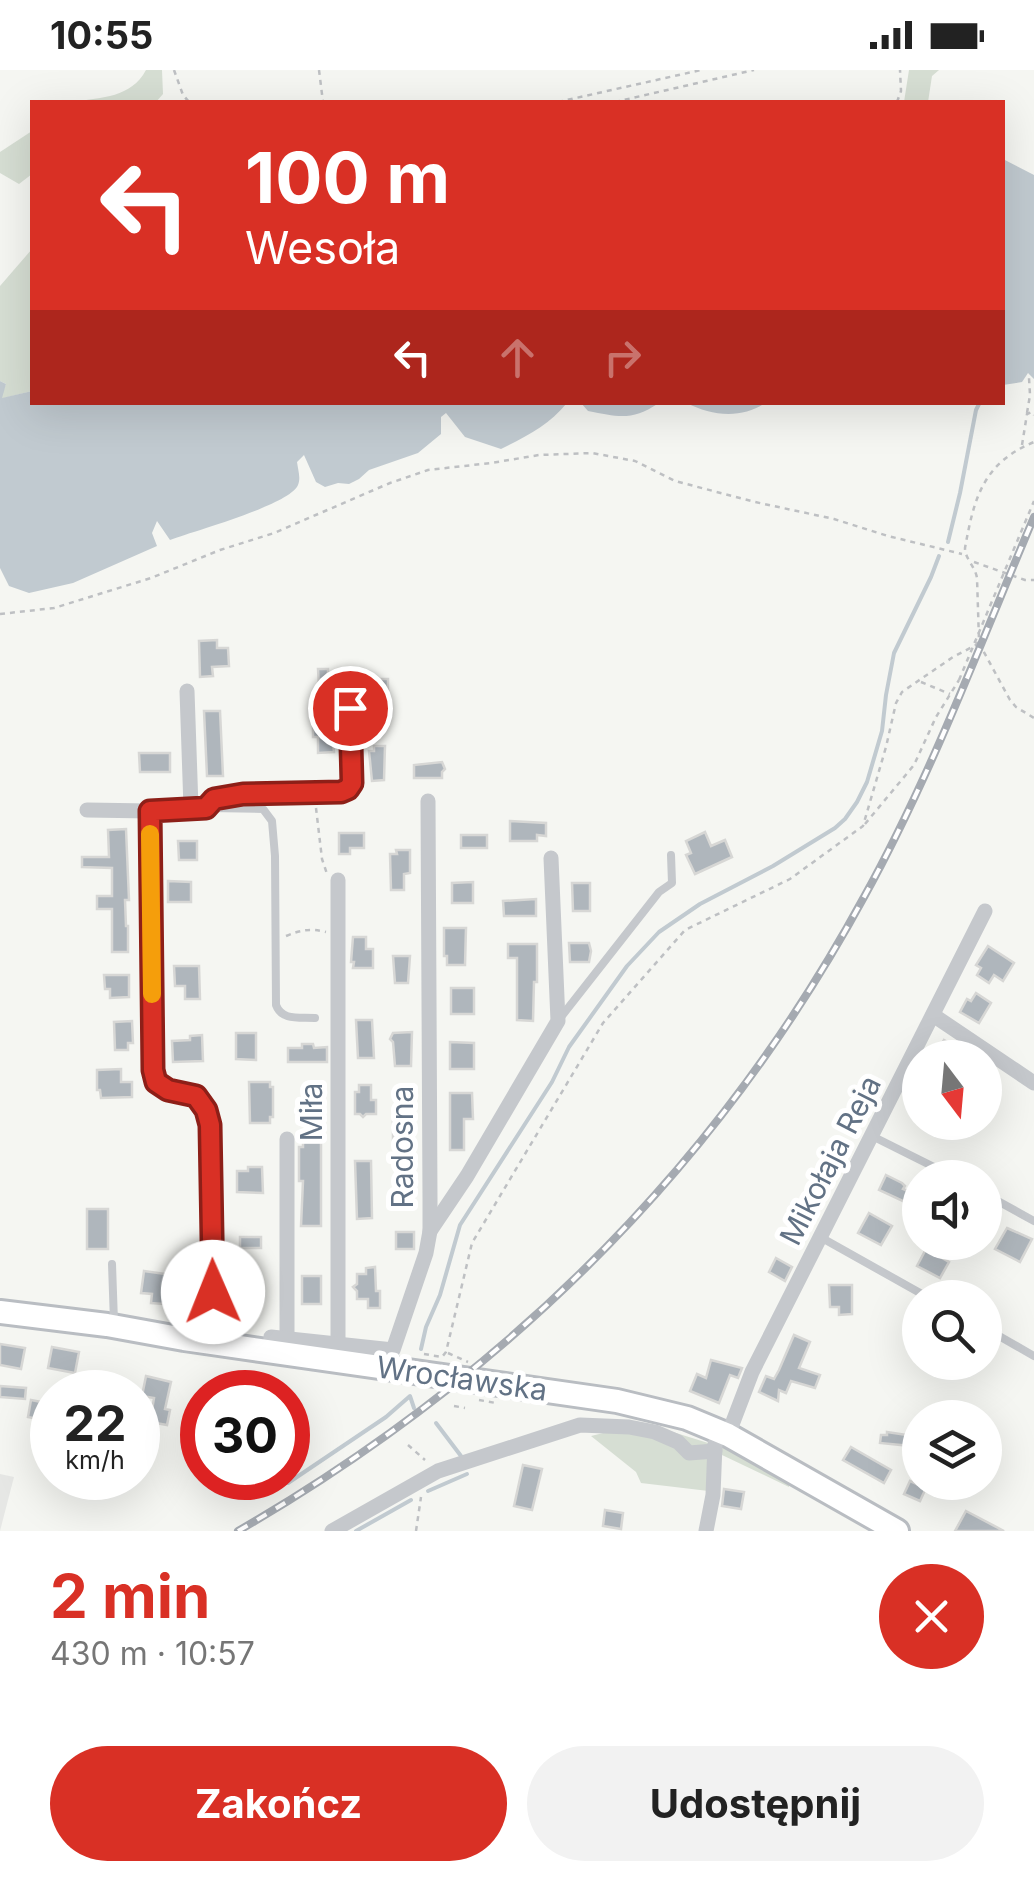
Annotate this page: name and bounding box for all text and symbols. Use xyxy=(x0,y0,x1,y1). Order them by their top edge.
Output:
text: 10:55 xyxy=(50,12,153,58)
text: 100 m xyxy=(245,135,450,220)
icon: left xyxy=(80,140,210,270)
text: Wesoła xyxy=(245,220,400,275)
icon: left xyxy=(385,330,440,385)
icon: ahead xyxy=(490,330,545,385)
icon: right xyxy=(595,330,650,385)
pin xyxy=(308,666,393,751)
icon: arrive xyxy=(323,681,378,736)
north arrow xyxy=(902,1040,1002,1140)
map controls xyxy=(902,1040,1002,1500)
street label: Mikołaja Reja xyxy=(772,1069,888,1251)
street label: Miła xyxy=(293,1083,329,1141)
street label: Radosna xyxy=(384,1086,420,1208)
button: sound xyxy=(902,1160,1002,1260)
position arrow xyxy=(161,1240,265,1344)
button: search xyxy=(902,1280,1002,1380)
street label: Wrocławska xyxy=(374,1348,550,1408)
speed limit sign: 30 xyxy=(180,1370,310,1500)
text: 22 xyxy=(64,1393,127,1453)
button: layers xyxy=(902,1400,1002,1500)
text: km/h xyxy=(65,1445,125,1475)
text: 2 min xyxy=(50,1560,210,1632)
button: close xyxy=(879,1564,984,1669)
text: 430 m · 10:57 xyxy=(50,1634,255,1673)
button: Zakończ xyxy=(50,1746,507,1861)
button: Udostępnij xyxy=(527,1746,984,1861)

